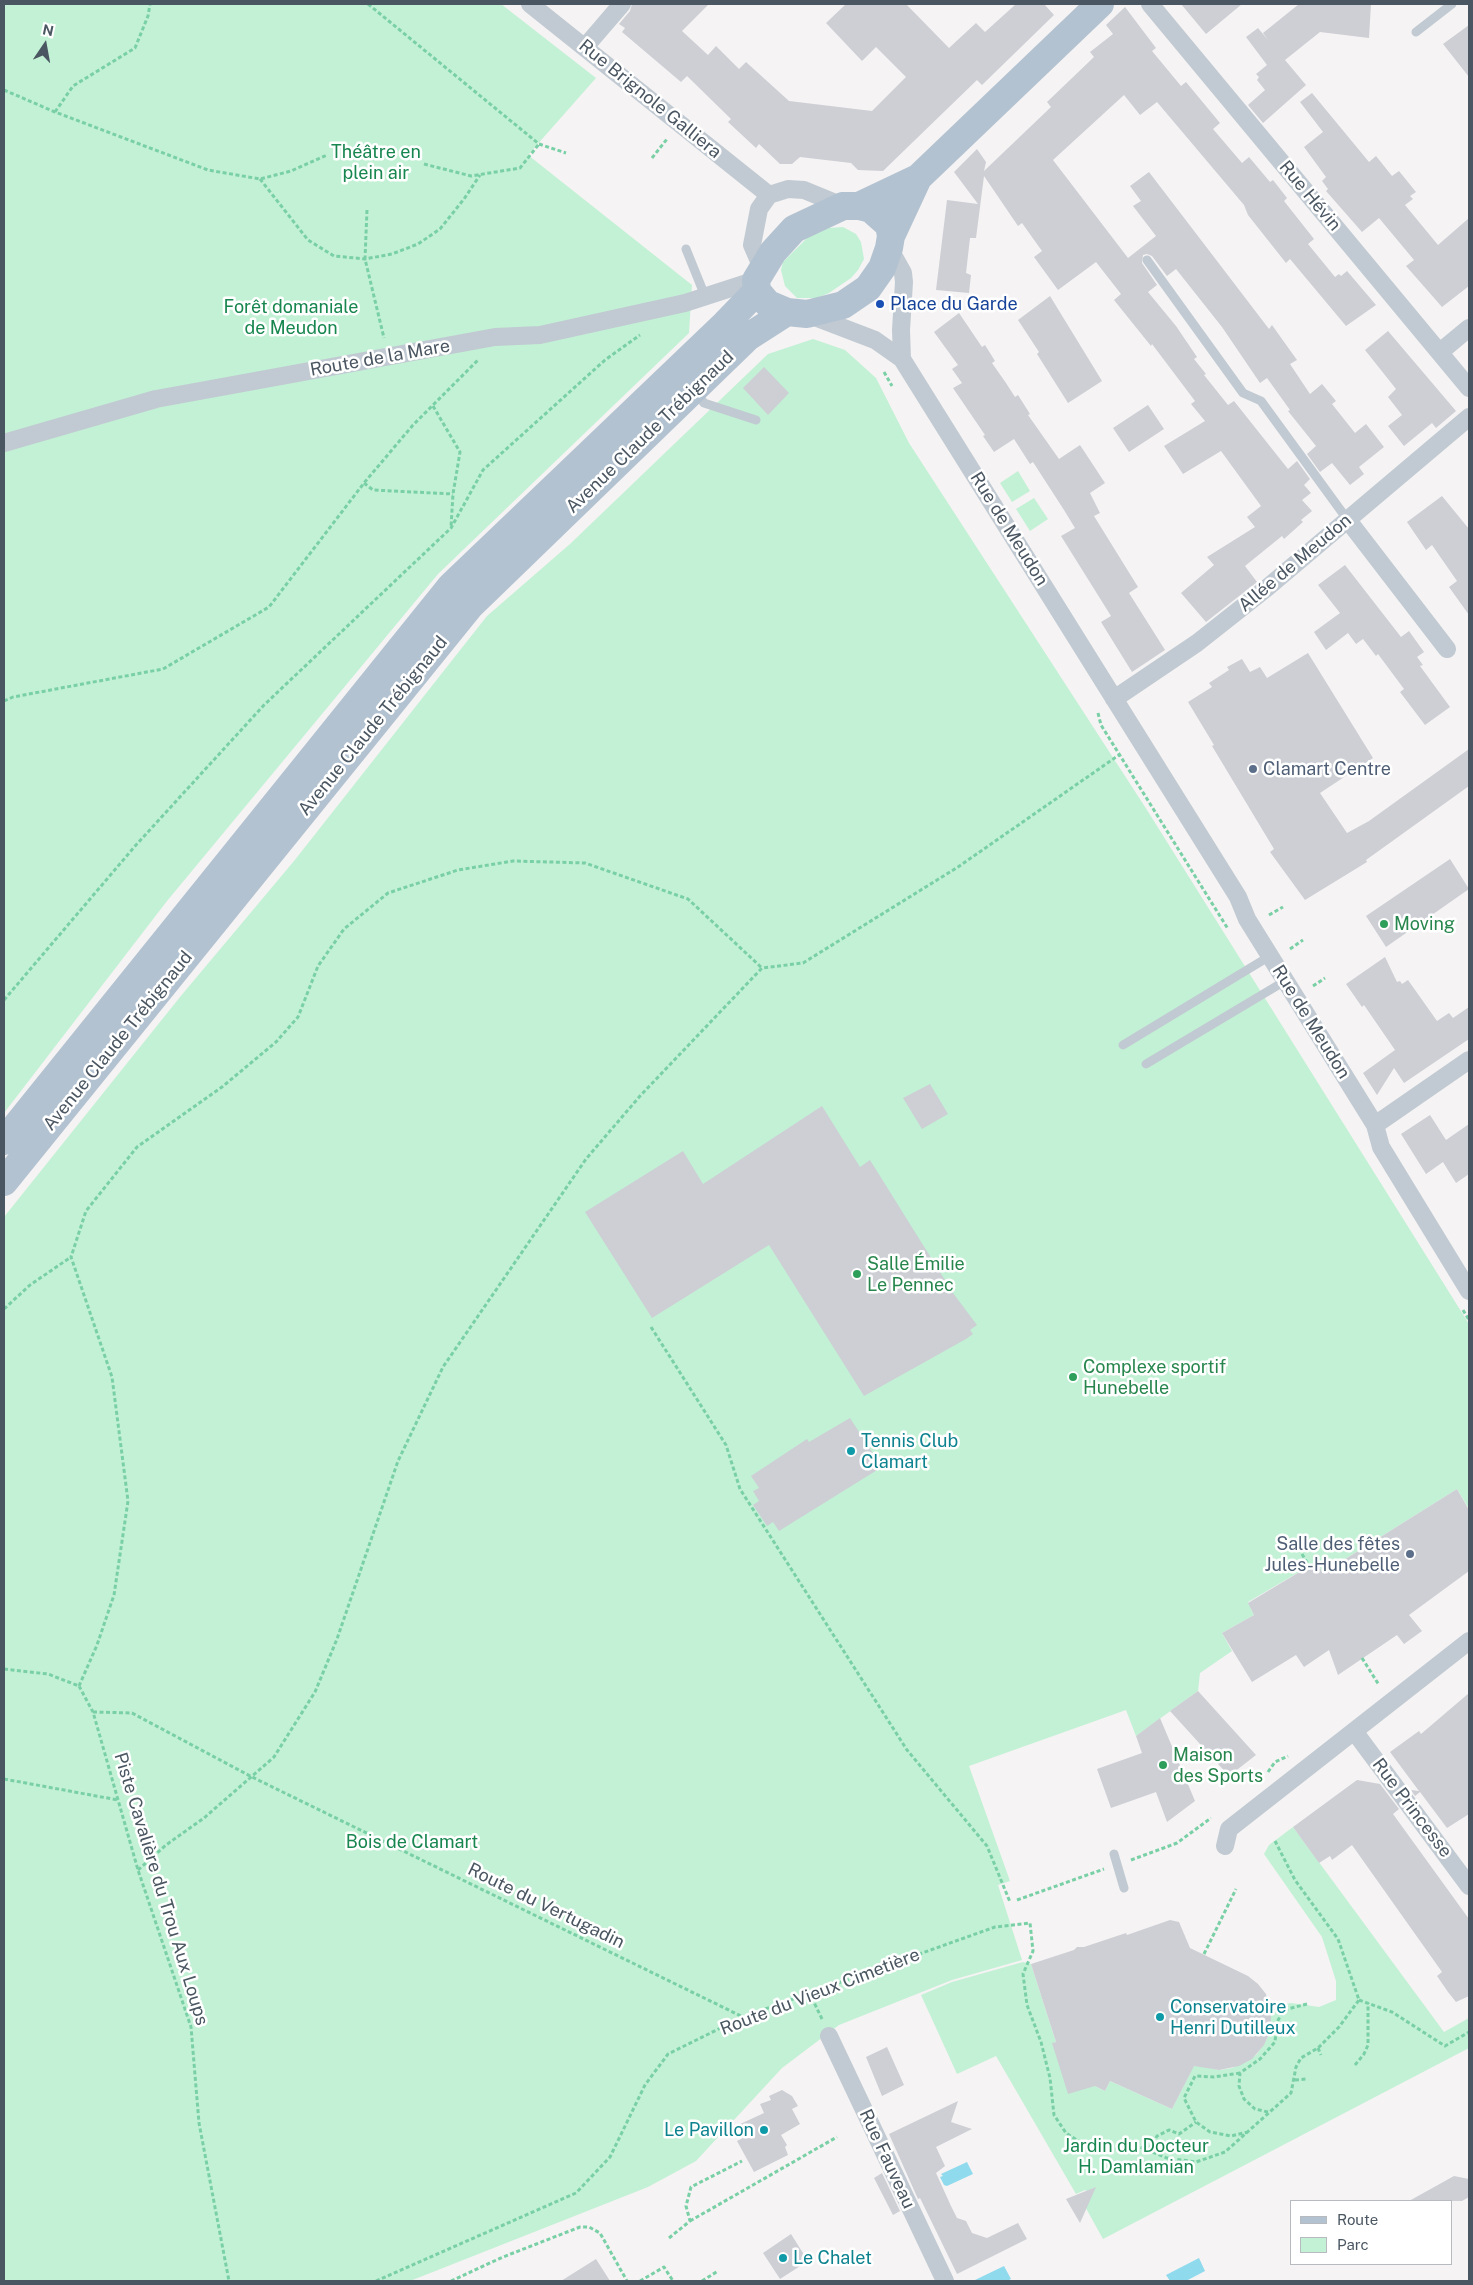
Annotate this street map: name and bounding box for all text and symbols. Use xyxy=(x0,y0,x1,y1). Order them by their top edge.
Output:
north arrow xyxy=(20,20,70,70)
text: N xyxy=(41,21,55,39)
street label: Rue Brignole Galliera xyxy=(574,35,726,163)
park label: Théâtre en plein air xyxy=(331,141,421,183)
street label: Rue Hévin xyxy=(1274,157,1346,235)
place label: Place du Garde xyxy=(890,293,1018,315)
park label: Forêt domaniale de Meudon xyxy=(223,296,359,338)
marker: Place du Garde xyxy=(874,298,886,310)
street label: Route de la Mare xyxy=(308,335,452,381)
street label: Avenue Claude Trébignaud xyxy=(562,346,738,518)
street label: Rue de Meudon xyxy=(965,468,1053,590)
street label: Allée de Meudon xyxy=(1234,509,1356,617)
street label: Avenue Claude Trébignaud xyxy=(294,632,452,820)
place label: Clamart Centre xyxy=(1263,758,1391,780)
marker: Clamart Centre xyxy=(1247,763,1259,775)
place label: Moving xyxy=(1394,913,1455,935)
marker: Moving xyxy=(1378,918,1390,930)
street label: Avenue Claude Trébignaud xyxy=(39,947,197,1135)
street label: Rue de Meudon xyxy=(1267,961,1355,1083)
place label: Salle Émilie Le Pennec xyxy=(867,1253,965,1296)
marker: Salle Émilie Le Pennec xyxy=(851,1268,863,1280)
place label: Complexe sportif Hunebelle xyxy=(1083,1356,1226,1398)
marker: Complexe sportif Hunebelle xyxy=(1067,1371,1079,1383)
place label: Tennis Club Clamart xyxy=(861,1430,958,1472)
marker: Tennis Club Clamart xyxy=(845,1445,857,1457)
place label: Salle des fêtes Jules-Hunebelle xyxy=(1264,1533,1400,1576)
marker: Salle des fêtes Jules-Hunebelle xyxy=(1404,1548,1416,1560)
place label: Maison des Sports xyxy=(1173,1744,1263,1786)
street label: Piste Cavalière du Trou Aux Loups xyxy=(109,1750,213,2028)
street label: Rue Princesse xyxy=(1368,1754,1456,1862)
marker: Maison des Sports xyxy=(1157,1759,1169,1771)
park label: Bois de Clamart xyxy=(346,1831,478,1853)
street label: Route du Vertugadin xyxy=(464,1859,628,1953)
street label: Route du Vieux Cimetière xyxy=(717,1944,923,2040)
place label: Conservatoire Henri Dutilleux xyxy=(1170,1996,1296,2038)
marker: Conservatoire Henri Dutilleux xyxy=(1154,2011,1166,2023)
street label: Rue Fauveau xyxy=(855,2106,919,2212)
place label: Le Pavillon xyxy=(664,2119,754,2141)
marker: Le Pavillon xyxy=(758,2124,770,2136)
park label: Jardin du Docteur H. Damlamian xyxy=(1063,2135,1209,2178)
legend xyxy=(1290,2200,1453,2265)
text: Route xyxy=(1337,2211,1378,2228)
text: Parc xyxy=(1337,2236,1369,2253)
place label: Le Chalet xyxy=(793,2247,872,2269)
marker: Le Chalet xyxy=(777,2252,789,2264)

